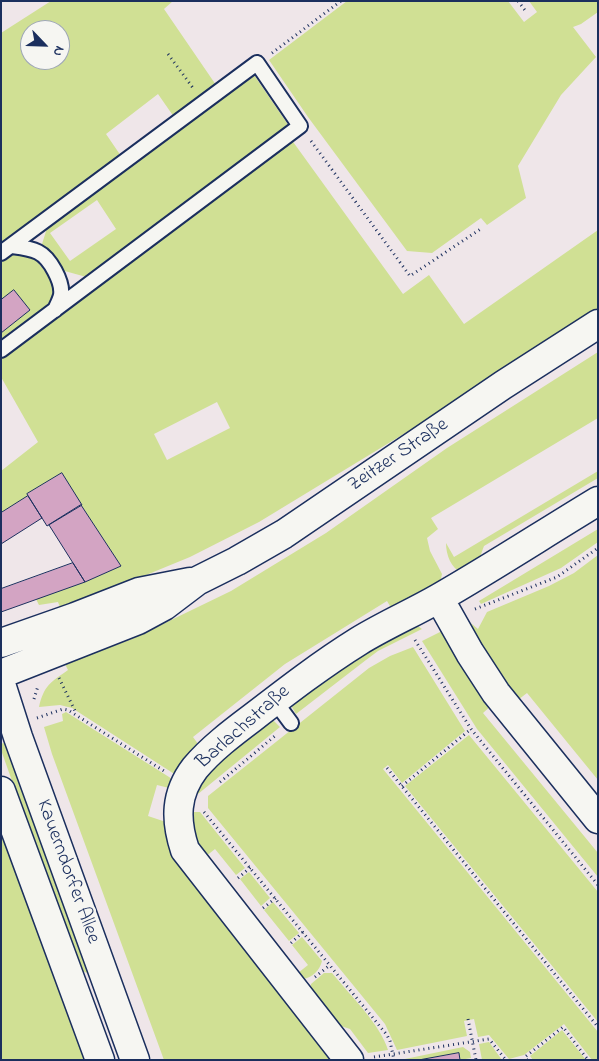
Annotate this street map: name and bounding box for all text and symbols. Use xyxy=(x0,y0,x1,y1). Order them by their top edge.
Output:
north arrow xyxy=(20,20,70,70)
text: N xyxy=(47,42,70,59)
street label: Zeitzer Straße xyxy=(345,414,453,498)
street label: Barlachstraße xyxy=(192,681,296,775)
street label: Kauerndorfer Allee xyxy=(30,797,104,947)

